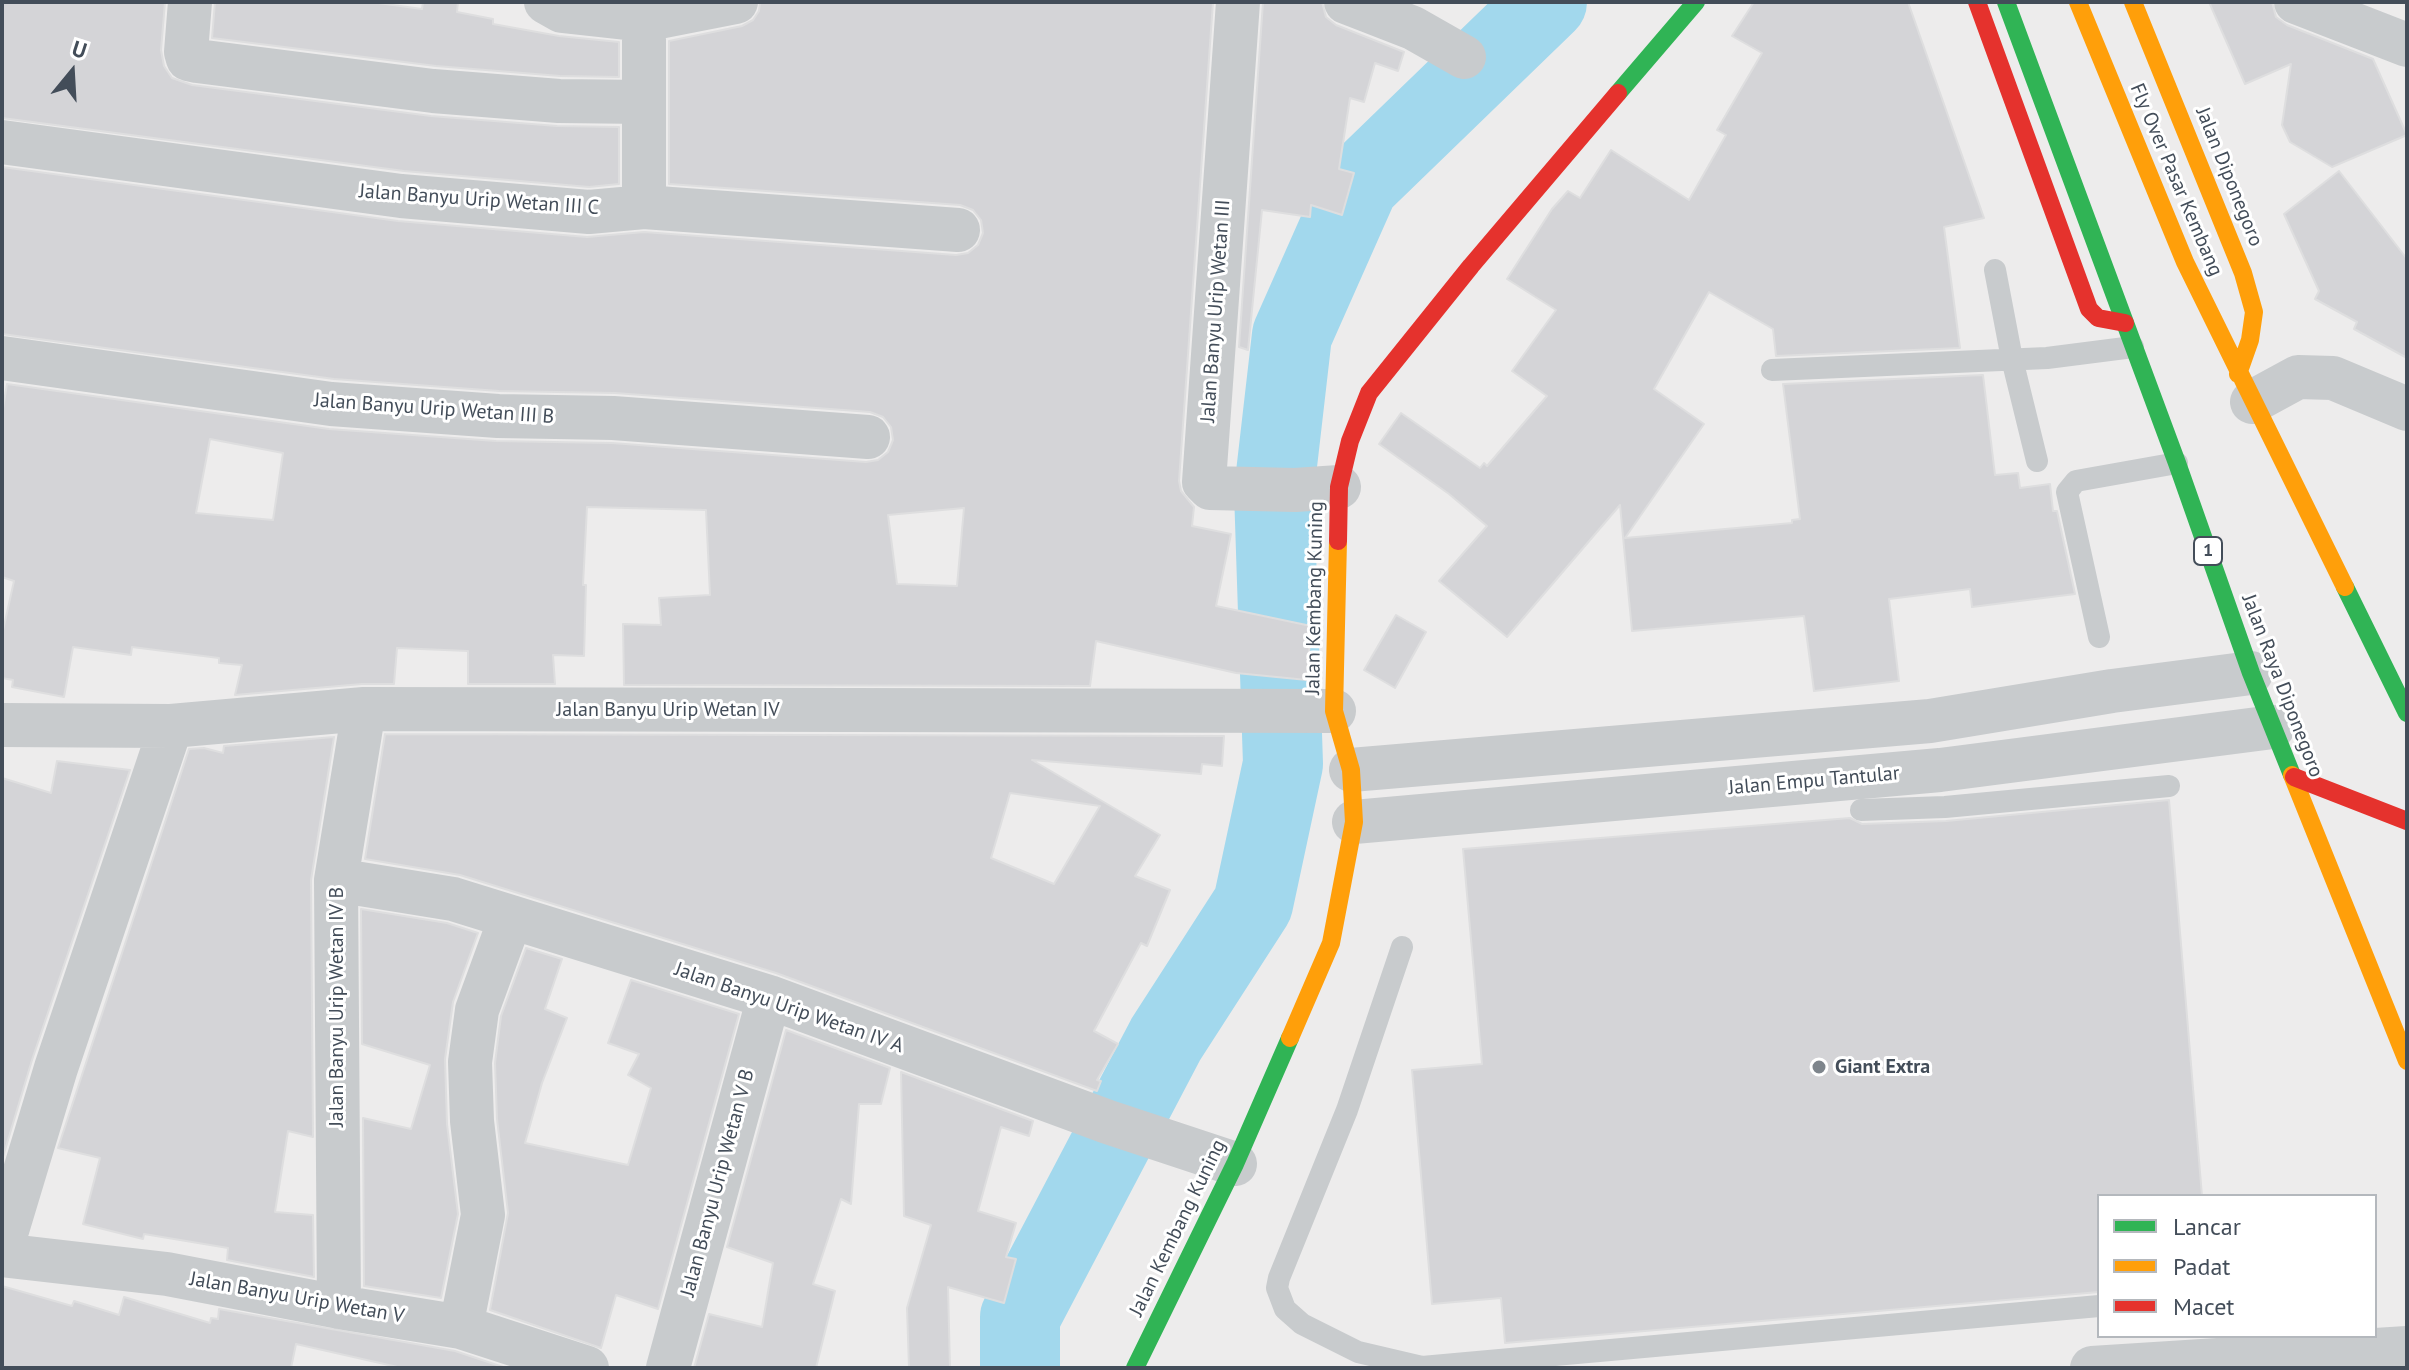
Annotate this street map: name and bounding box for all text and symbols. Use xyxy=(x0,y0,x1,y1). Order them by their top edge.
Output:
north arrow xyxy=(32,32,112,112)
text: U xyxy=(69,34,90,65)
street label: Fly Over Pasar Kembang xyxy=(2125,80,2227,280)
street label: Jalan Diponegoro xyxy=(2190,104,2268,250)
street label: Jalan Banyu Urip Wetan III C xyxy=(358,180,600,220)
street label: Jalan Banyu Urip Wetan III xyxy=(1196,199,1236,423)
street label: Jalan Banyu Urip Wetan III B xyxy=(313,389,555,429)
street label: Jalan Kembang Kuning xyxy=(1301,501,1329,695)
road number: 1 xyxy=(2194,537,2222,565)
street label: Jalan Raya Diponegoro xyxy=(2236,591,2328,781)
street label: Jalan Banyu Urip Wetan IV xyxy=(556,698,780,722)
street label: Jalan Empu Tantular xyxy=(1727,762,1901,800)
street label: Jalan Banyu Urip Wetan IV B xyxy=(325,887,349,1127)
street label: Jalan Banyu Urip Wetan IV A xyxy=(672,958,906,1058)
place label: Giant Extra xyxy=(1835,1055,1930,1079)
marker: Giant Extra xyxy=(1810,1058,1828,1076)
street label: Jalan Banyu Urip Wetan V B xyxy=(676,1067,760,1299)
street label: Jalan Kembang Kuning xyxy=(1125,1136,1231,1320)
legend xyxy=(2097,1194,2377,1338)
text: Lancar xyxy=(2173,1211,2241,1242)
text: Padat xyxy=(2173,1251,2230,1282)
street label: Jalan Banyu Urip Wetan V xyxy=(188,1267,406,1329)
text: Macet xyxy=(2173,1291,2235,1322)

